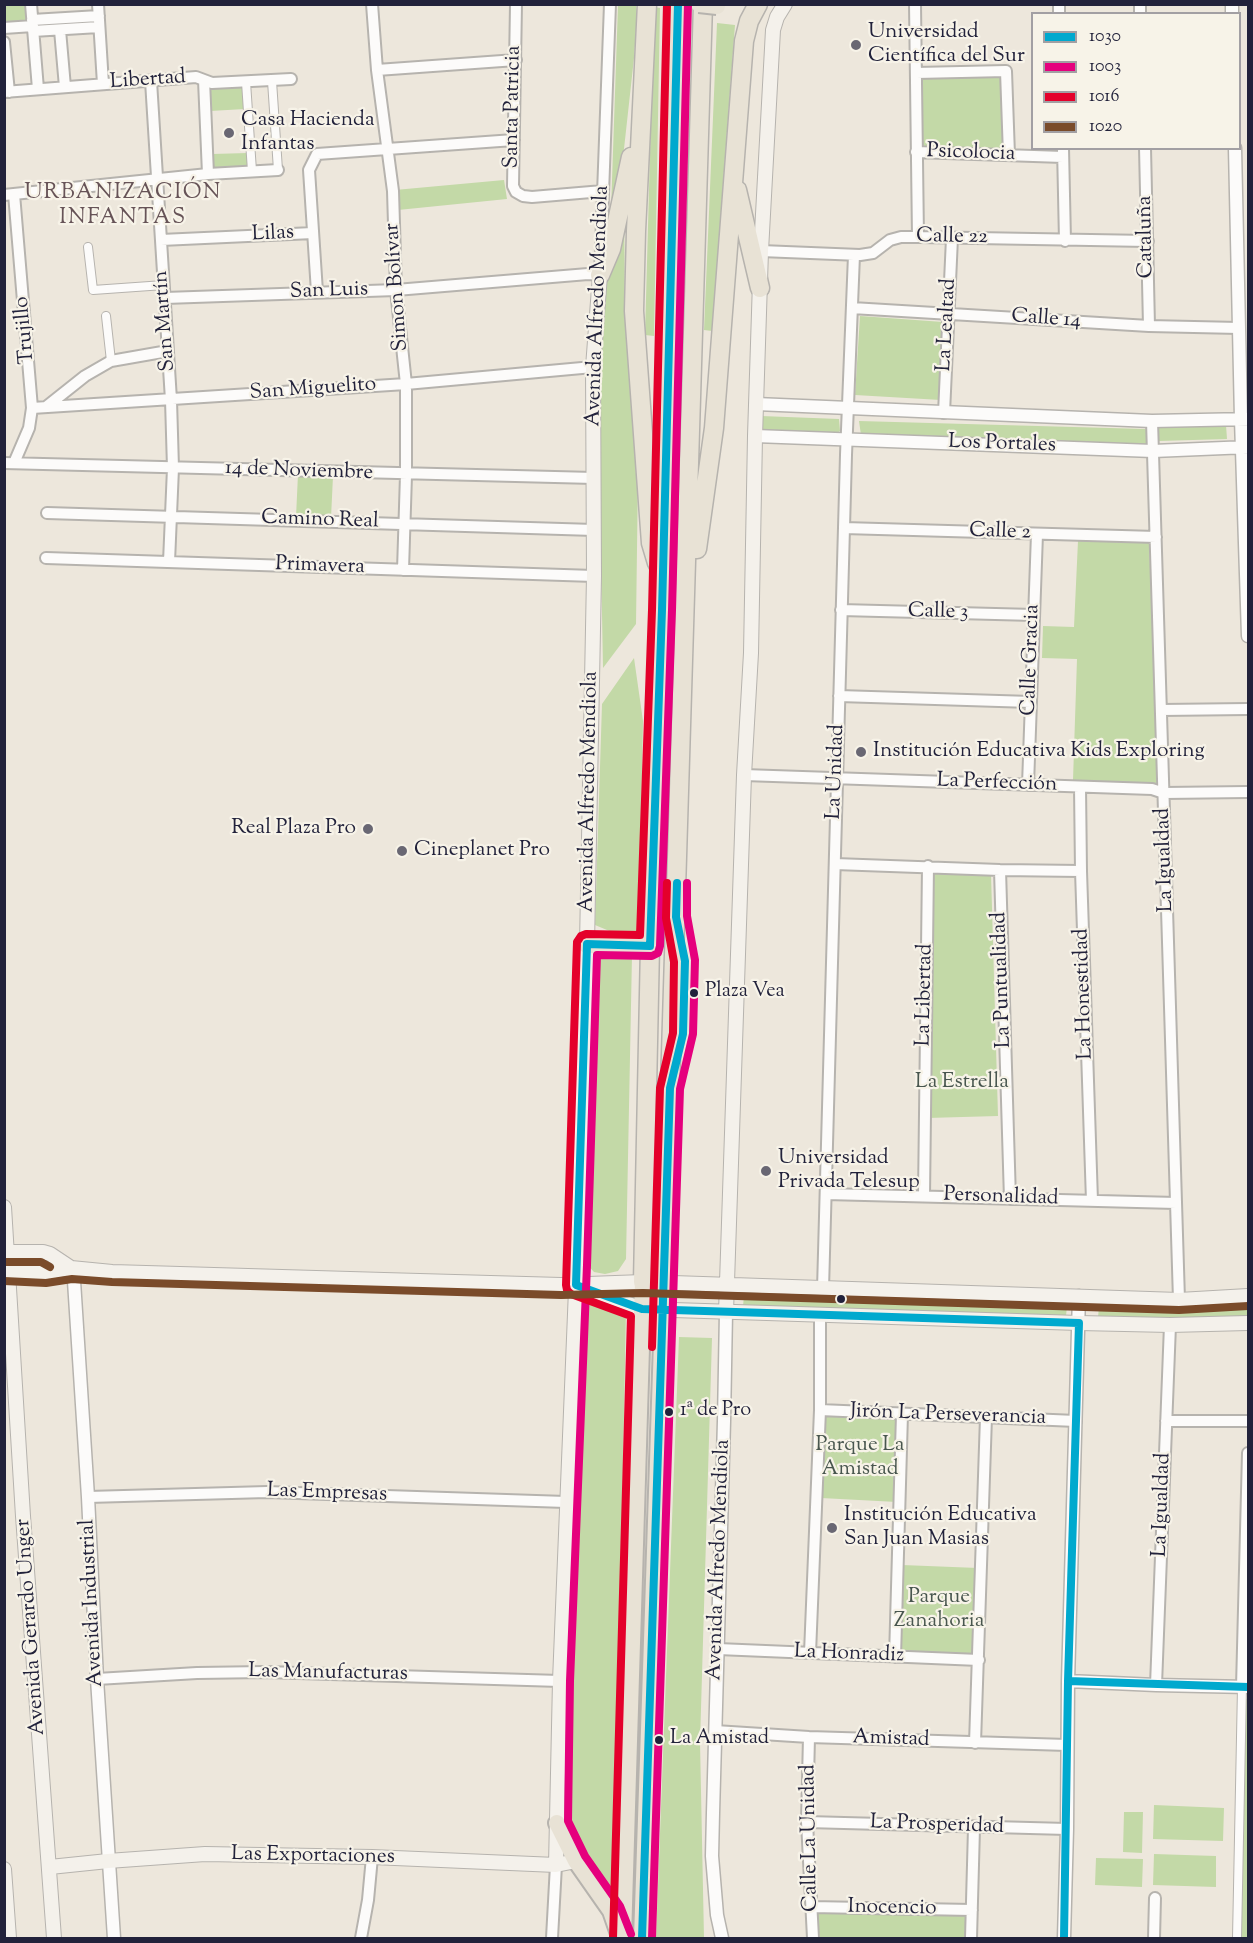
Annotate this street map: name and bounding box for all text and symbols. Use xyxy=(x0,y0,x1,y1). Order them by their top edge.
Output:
legend xyxy=(1031,12,1241,150)
place label: Universidad Científica del Sur xyxy=(868,20,1025,70)
text: 1030 xyxy=(1089,24,1121,50)
marker: Universidad Científica del Sur xyxy=(849,38,863,52)
street label: Santa Patricia xyxy=(500,45,528,169)
text: 1003 xyxy=(1089,54,1121,80)
street label: Libertad xyxy=(109,66,187,96)
text: 1016 xyxy=(1089,84,1119,110)
place label: Casa Hacienda Infantas xyxy=(241,108,375,158)
text: 1020 xyxy=(1089,114,1122,140)
marker: Casa Hacienda Infantas xyxy=(222,126,236,140)
street label: Psicolocia xyxy=(926,140,1016,168)
district label: URBANIZACIÓN INFANTAS xyxy=(24,181,222,232)
street label: Avenida Alfredo Mendiola xyxy=(582,185,616,427)
street label: Cataluña xyxy=(1134,195,1160,279)
street label: Lilas xyxy=(251,221,295,249)
street label: Simon Bolívar xyxy=(381,222,415,352)
street label: Calle 22 xyxy=(916,225,988,251)
street label: San Martín xyxy=(150,270,182,372)
street label: San Luis xyxy=(290,278,368,306)
street label: La Lealtad xyxy=(933,278,963,372)
street label: Trujillo xyxy=(10,295,42,365)
street label: Calle 14 xyxy=(1010,305,1082,335)
street label: San Miguelito xyxy=(249,373,377,407)
street label: Los Portales xyxy=(948,431,1056,459)
street label: 14 de Noviembre xyxy=(224,457,374,487)
street label: Camino Real xyxy=(261,506,379,536)
street label: Calle 2 xyxy=(969,519,1031,547)
street label: Primavera xyxy=(275,553,365,581)
street label: Calle 3 xyxy=(908,600,968,626)
street label: Calle Gracia xyxy=(1017,604,1047,716)
street label: Avenida Alfredo Mendiola xyxy=(575,671,605,913)
street label: La Unidad xyxy=(823,724,851,820)
place label: Institución Educativa Kids Exploring xyxy=(873,739,1205,765)
marker: Institución Educativa Kids Exploring xyxy=(854,745,868,759)
street label: La Perfección xyxy=(936,769,1058,799)
street label: La Igualdad xyxy=(1152,807,1180,913)
place label: Real Plaza Pro xyxy=(231,816,356,842)
marker: Real Plaza Pro xyxy=(361,822,375,836)
place label: Cineplanet Pro xyxy=(414,838,550,864)
marker: Cineplanet Pro xyxy=(395,844,409,858)
street label: La Puntualidad xyxy=(988,911,1018,1049)
street label: La Honestidad xyxy=(1070,928,1100,1060)
street label: La Libertad xyxy=(913,943,939,1047)
place label: Plaza Vea xyxy=(705,981,785,1005)
marker: Plaza Vea xyxy=(688,987,700,999)
park label: La Estrella xyxy=(915,1070,1009,1096)
place label: Universidad Privada Telesup xyxy=(778,1146,920,1196)
marker: Universidad Privada Telesup xyxy=(759,1164,773,1178)
street label: Personalidad xyxy=(943,1183,1059,1213)
unlabelled marker xyxy=(835,1293,847,1305)
place label: 1ª de Pro xyxy=(680,1400,751,1424)
street label: Jirón La Perseverancia xyxy=(849,1400,1047,1432)
marker: 1ª de Pro xyxy=(663,1406,675,1418)
park label: Parque La Amistad xyxy=(815,1433,905,1483)
street label: Avenida Alfredo Mendiola xyxy=(703,1439,737,1681)
street label: La Igualdad xyxy=(1149,1452,1177,1558)
street label: Las Empresas xyxy=(266,1479,388,1509)
place label: Institución Educativa San Juan Masias xyxy=(844,1503,1037,1553)
street label: Avenida Gerardo Unger xyxy=(12,1518,52,1736)
street label: Avenida Industrial xyxy=(76,1518,110,1688)
marker: Institución Educativa San Juan Masias xyxy=(825,1521,839,1535)
park label: Parque Zanahoria xyxy=(894,1585,984,1635)
street label: La Honradiz xyxy=(794,1640,904,1670)
street label: Las Manufacturas xyxy=(248,1660,408,1688)
street label: Amistad xyxy=(852,1726,930,1754)
place label: La Amistad xyxy=(670,1728,769,1752)
marker: La Amistad xyxy=(653,1734,665,1746)
street label: Calle La Unidad xyxy=(797,1764,825,1912)
street label: La Prosperidad xyxy=(869,1811,1005,1841)
street label: Las Exportaciones xyxy=(231,1843,395,1871)
street label: Inocencio xyxy=(847,1896,937,1922)

